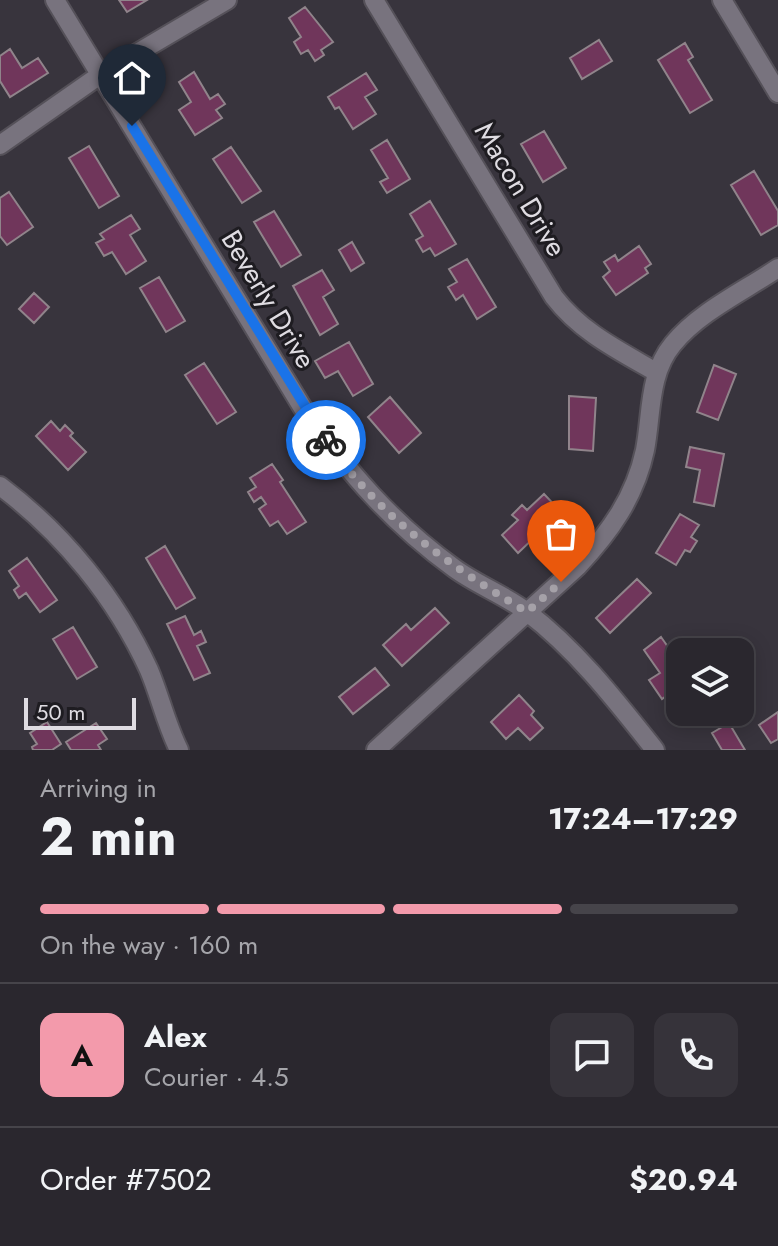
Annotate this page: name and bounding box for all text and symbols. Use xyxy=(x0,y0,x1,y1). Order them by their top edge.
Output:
pin xyxy=(98,44,166,126)
icon: home xyxy=(110,56,154,100)
street label: Macon Drive xyxy=(464,114,577,264)
street label: Beverly Drive xyxy=(211,222,326,376)
courier xyxy=(286,400,366,480)
icon: bike xyxy=(304,418,348,462)
pin xyxy=(527,500,595,582)
icon: bag xyxy=(539,512,583,556)
map controls xyxy=(666,638,754,726)
button: layers xyxy=(666,638,754,726)
scale bar xyxy=(24,694,136,730)
text: 50 m xyxy=(36,696,85,728)
text: Arriving in xyxy=(40,769,157,807)
text: 17:24–17:29 xyxy=(548,797,738,840)
text: 2 min xyxy=(40,799,177,875)
text: On the way · 160 m xyxy=(40,926,258,964)
button: chat xyxy=(550,1013,634,1097)
button: phone xyxy=(654,1013,738,1097)
text: Alex xyxy=(144,1015,207,1058)
text: A xyxy=(71,1034,93,1077)
text: Courier · 4.5 xyxy=(144,1058,289,1096)
text: Order #7502 xyxy=(40,1158,212,1201)
text: $20.94 xyxy=(629,1158,738,1201)

